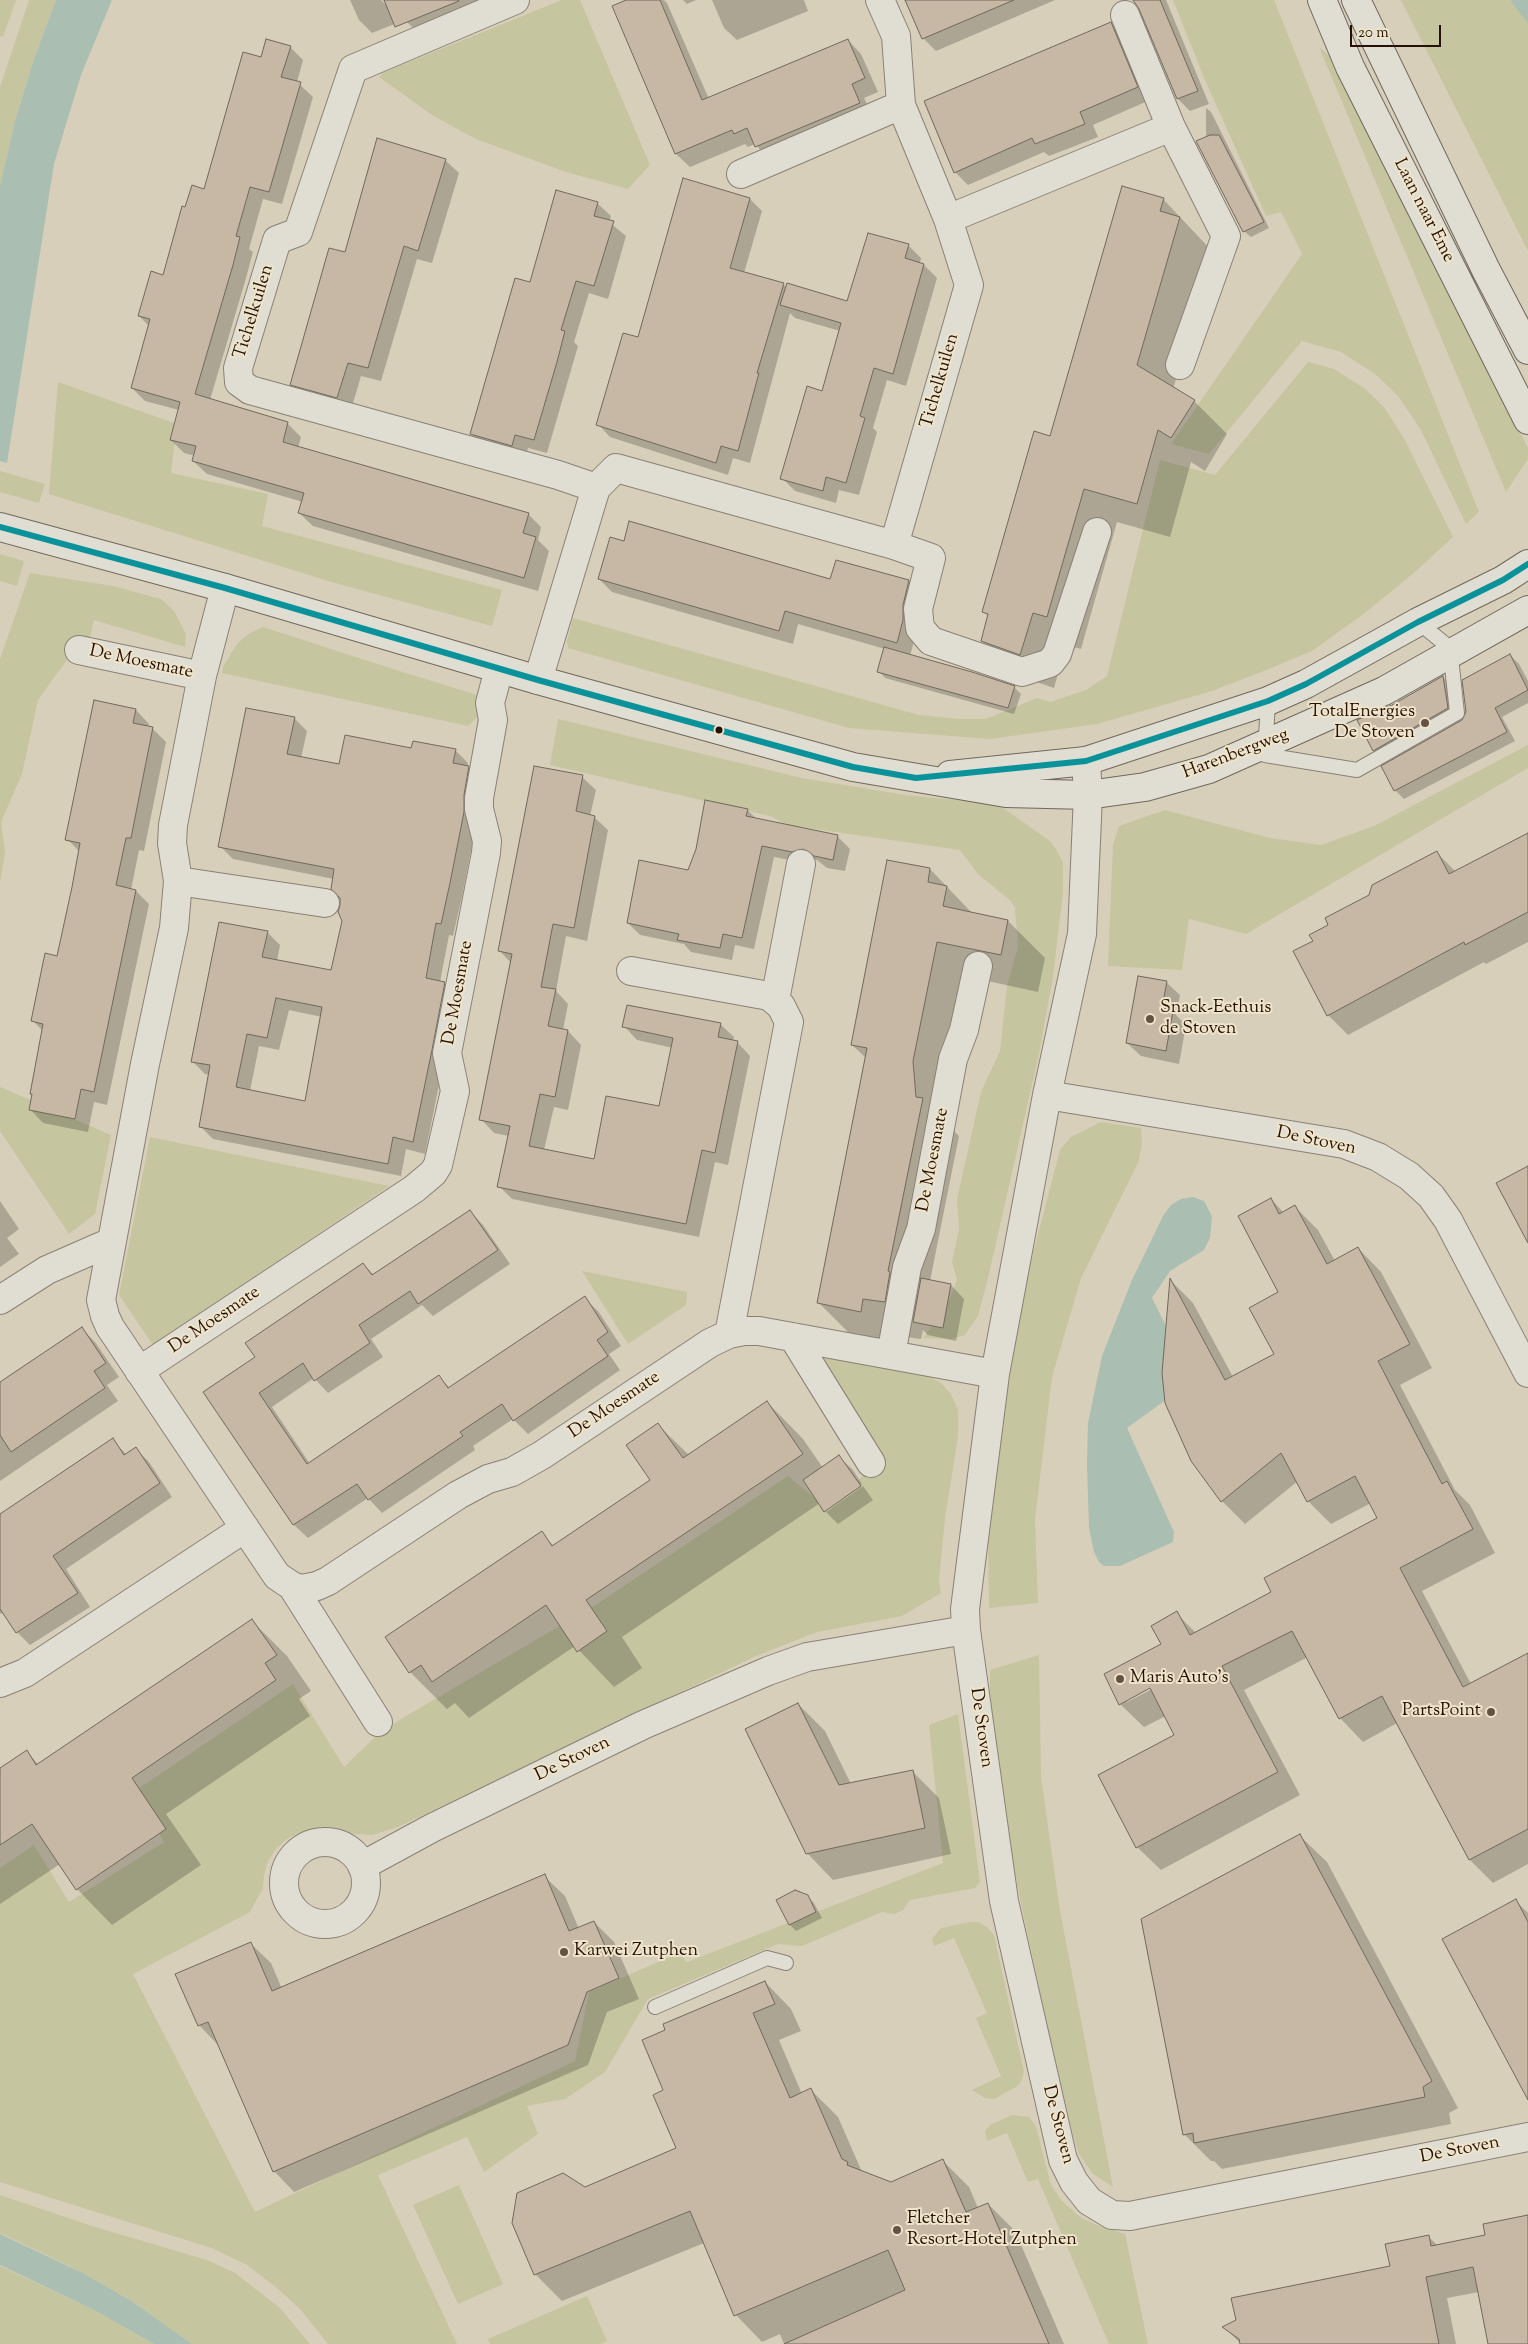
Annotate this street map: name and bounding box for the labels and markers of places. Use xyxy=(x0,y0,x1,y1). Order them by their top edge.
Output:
place label: TotalEnergies De Stoven xyxy=(1309,702,1415,744)
marker: TotalEnergies De Stoven xyxy=(1419,717,1431,729)
unlabelled marker xyxy=(714,725,724,735)
place label: Snack-Eethuis de Stoven xyxy=(1160,998,1271,1040)
marker: Snack-Eethuis de Stoven xyxy=(1144,1013,1156,1025)
place label: Maris Auto's xyxy=(1130,1668,1228,1690)
marker: Maris Auto's xyxy=(1114,1673,1126,1685)
place label: PartsPoint xyxy=(1402,1701,1481,1723)
marker: PartsPoint xyxy=(1485,1706,1497,1718)
place label: Karwei Zutphen xyxy=(574,1941,698,1963)
marker: Karwei Zutphen xyxy=(558,1946,570,1958)
place label: Fletcher Resort-Hotel Zutphen xyxy=(907,2209,1077,2252)
marker: Fletcher Resort-Hotel Zutphen xyxy=(891,2224,903,2236)

